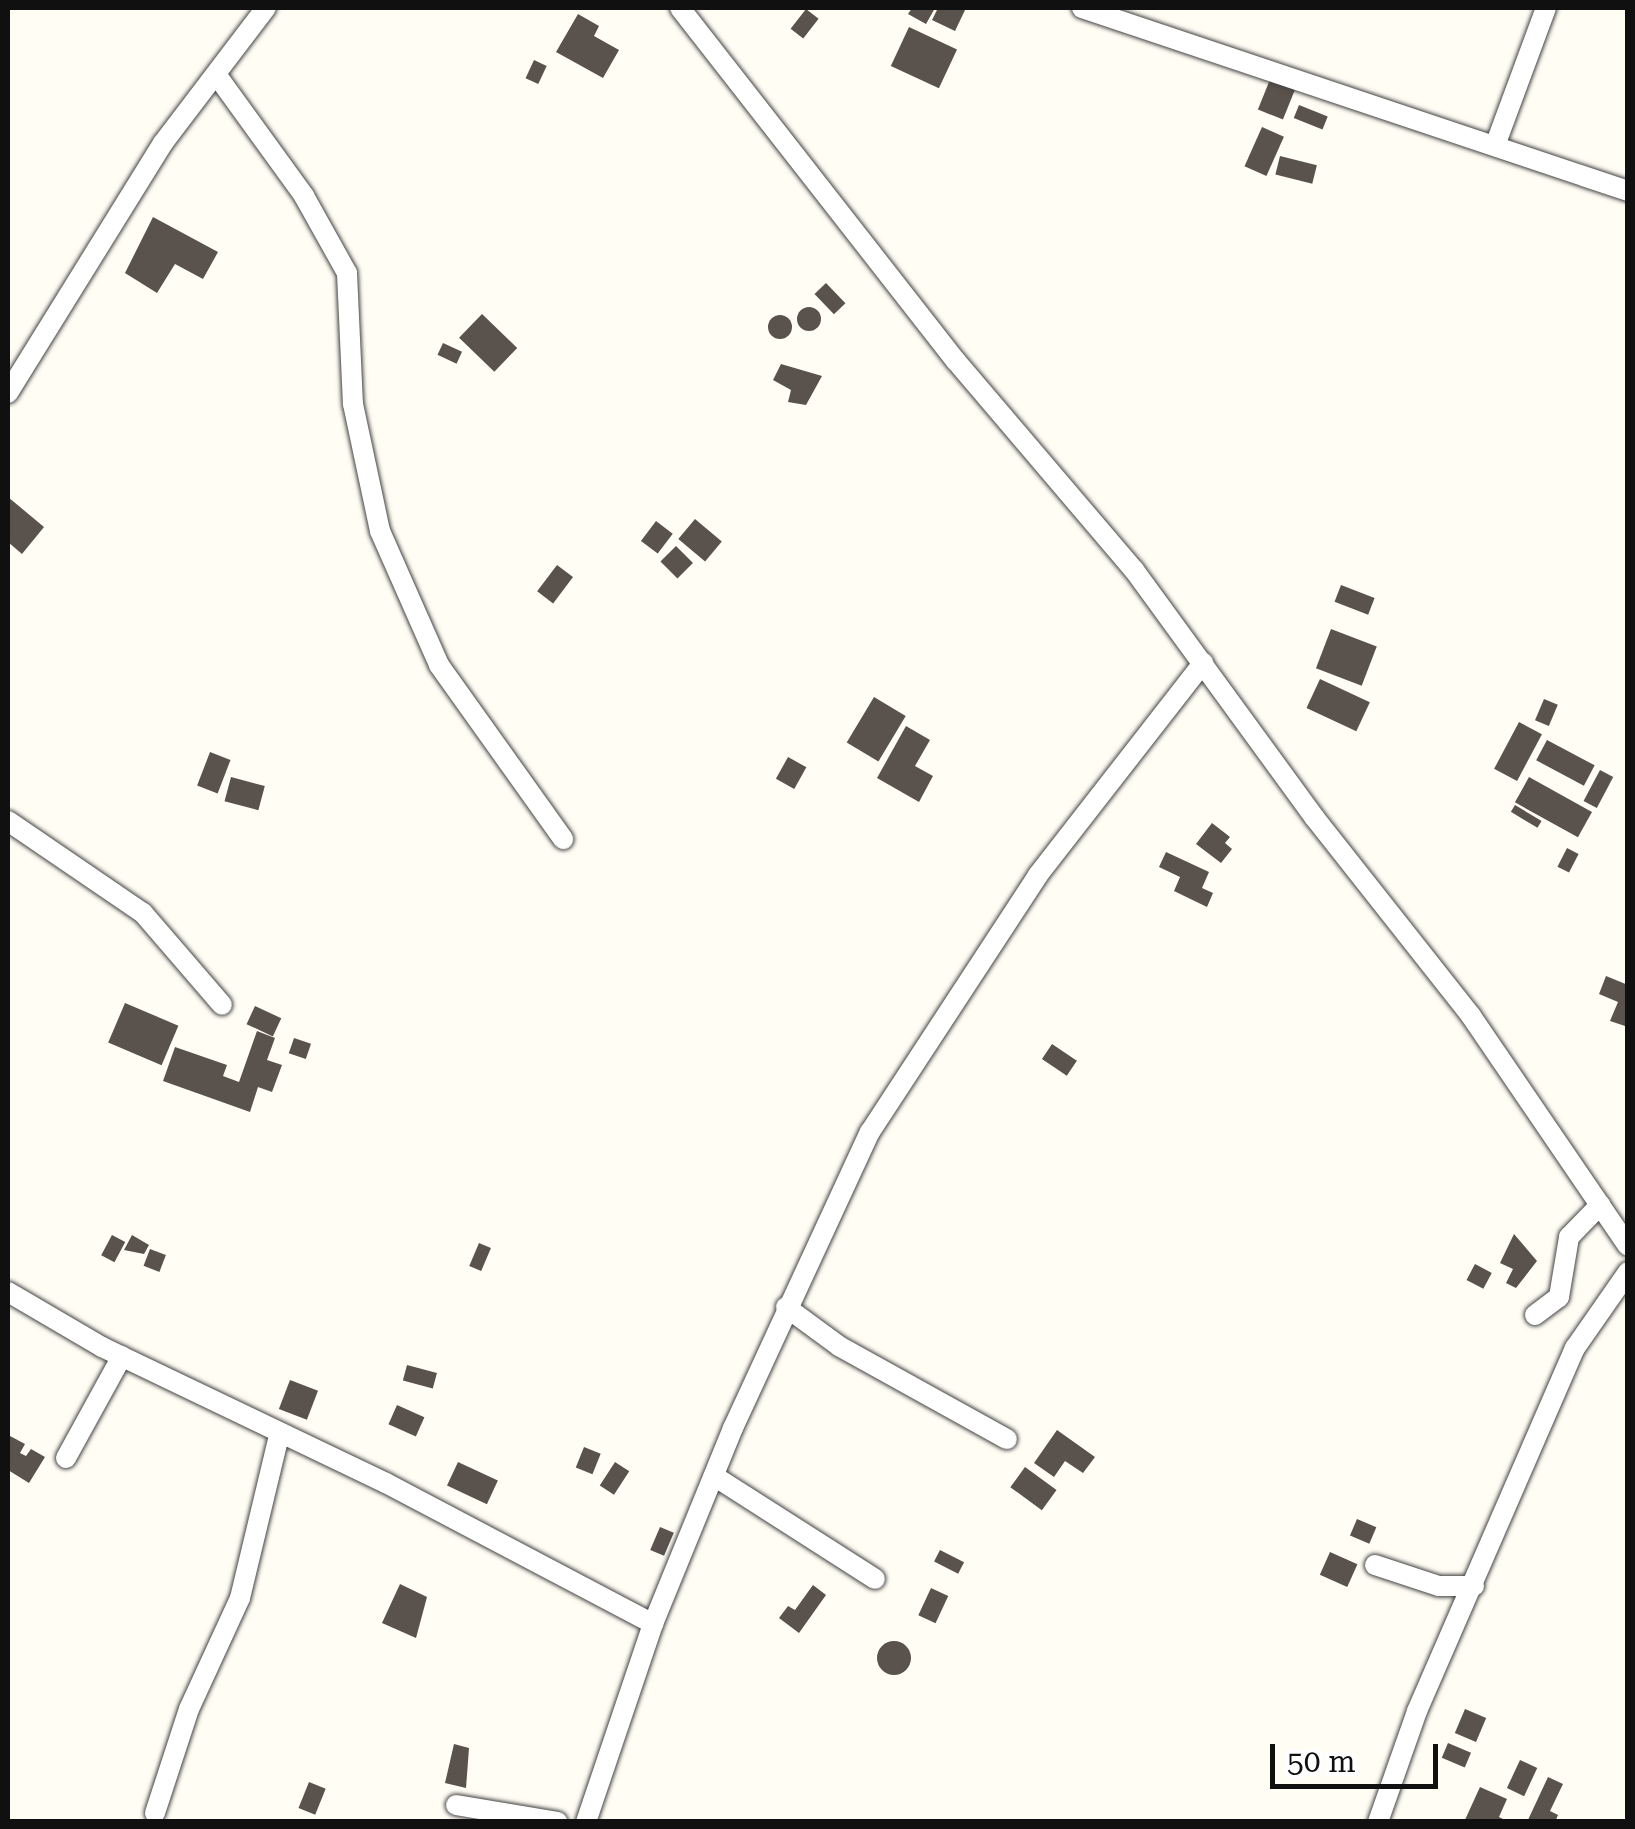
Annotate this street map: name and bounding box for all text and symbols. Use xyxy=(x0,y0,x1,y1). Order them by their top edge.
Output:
scale bar xyxy=(1275,1724,1442,1786)
text: 50 m xyxy=(1287,1744,1356,1779)

